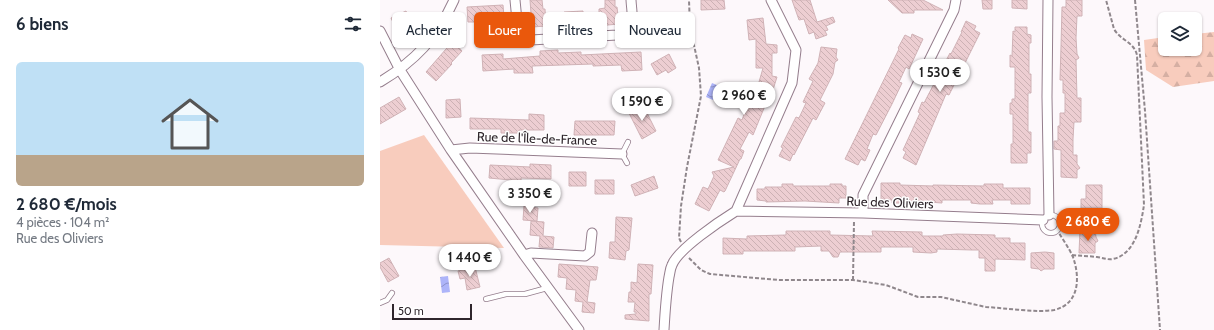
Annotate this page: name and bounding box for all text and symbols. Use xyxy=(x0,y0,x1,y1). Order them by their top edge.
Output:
chip: Acheter xyxy=(392,12,466,48)
chip: Louer xyxy=(474,12,535,48)
chip: Filtres xyxy=(543,12,607,48)
chip: Nouveau xyxy=(615,12,695,48)
map controls xyxy=(1158,12,1202,56)
button: layers xyxy=(1158,12,1202,56)
icon: filters xyxy=(342,13,364,35)
text: 6 biens xyxy=(16,14,69,34)
pin: 1 530 € xyxy=(903,59,977,93)
text: 1 530 € xyxy=(919,64,961,80)
pin: 2 960 € xyxy=(707,82,781,116)
text: 2 960 € xyxy=(722,87,766,103)
icon: home xyxy=(154,88,226,160)
pin: 1 590 € xyxy=(605,88,679,122)
text: 1 590 € xyxy=(621,93,663,109)
street label: Rue de l'Île-de-France xyxy=(477,128,598,148)
pin: 3 350 € xyxy=(493,180,567,214)
text: 3 350 € xyxy=(508,185,552,201)
street label: Rue des Oliviers xyxy=(846,192,935,212)
text: 2 680 €/mois xyxy=(16,194,117,214)
pin: 2 680 € xyxy=(1051,208,1125,242)
text: 2 680 € xyxy=(1065,213,1111,229)
text: 4 pièces · 104 m² xyxy=(16,214,109,230)
text: Rue des Oliviers xyxy=(16,230,103,246)
pin: 1 440 € xyxy=(433,244,507,278)
text: 1 440 € xyxy=(448,249,492,265)
scale bar xyxy=(392,302,472,321)
text: 50 m xyxy=(398,304,424,318)

